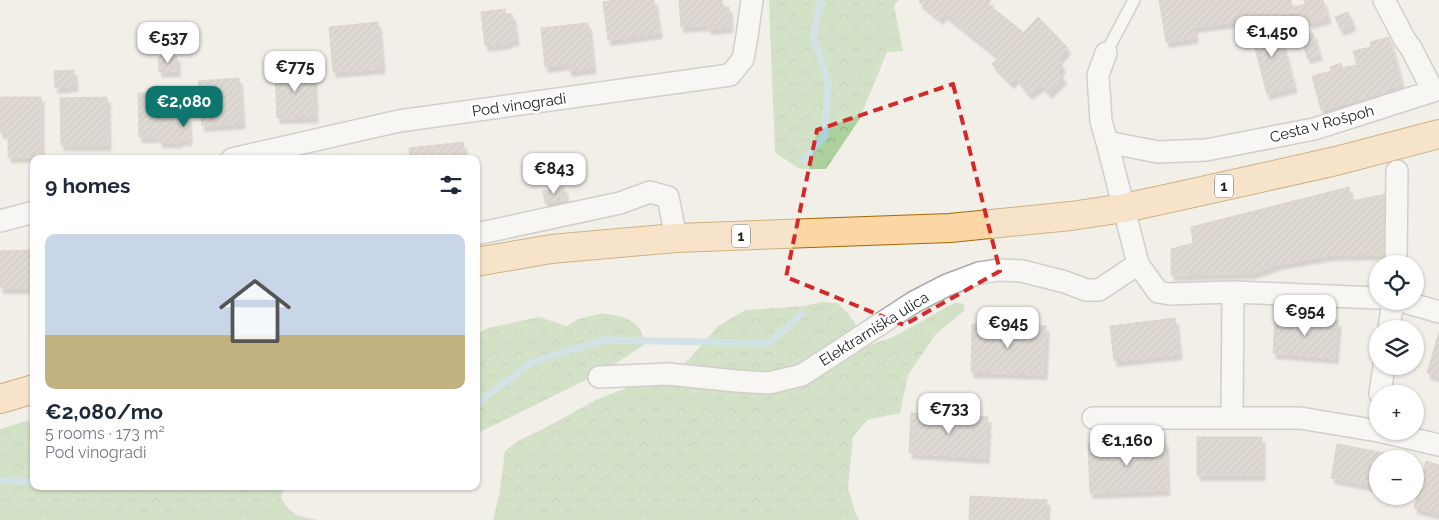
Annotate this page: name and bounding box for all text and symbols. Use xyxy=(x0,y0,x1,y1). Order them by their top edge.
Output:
pin: €1,450 xyxy=(1231,15,1313,58)
pin: €537 xyxy=(138,22,198,64)
text: €1,450 xyxy=(1246,22,1298,41)
text: €537 xyxy=(148,28,188,47)
pin: €775 xyxy=(265,51,325,93)
text: €775 xyxy=(275,57,315,76)
pin: €2,080 xyxy=(143,86,225,128)
street label: Pod vinogradi xyxy=(471,89,567,121)
text: €2,080 xyxy=(157,92,211,111)
street label: Cesta v Rošpoh xyxy=(1268,101,1376,147)
pin: €843 xyxy=(524,152,584,195)
text: €843 xyxy=(534,159,574,178)
icon: filters xyxy=(437,171,465,199)
text: 9 homes xyxy=(45,173,130,198)
road number: 1 xyxy=(1215,175,1233,198)
road number: 1 xyxy=(732,225,750,248)
map controls xyxy=(1369,255,1424,505)
button: locate xyxy=(1369,255,1424,310)
icon: home xyxy=(210,266,300,356)
street label: Elektrarniška ulica xyxy=(816,288,932,370)
pin: €954 xyxy=(1275,294,1335,337)
text: €954 xyxy=(1285,301,1325,320)
pin: €945 xyxy=(978,306,1038,349)
text: €945 xyxy=(988,313,1028,332)
button: layers xyxy=(1369,320,1424,375)
button: + xyxy=(1369,385,1424,440)
pin: €733 xyxy=(919,392,979,435)
text: €2,080/mo xyxy=(45,399,163,424)
text: €733 xyxy=(929,399,969,418)
text: 5 rooms · 173 m² xyxy=(45,424,165,443)
pin: €1,160 xyxy=(1086,424,1168,467)
text: €1,160 xyxy=(1101,431,1153,450)
text: Pod vinogradi xyxy=(45,443,146,462)
button: − xyxy=(1369,450,1424,505)

